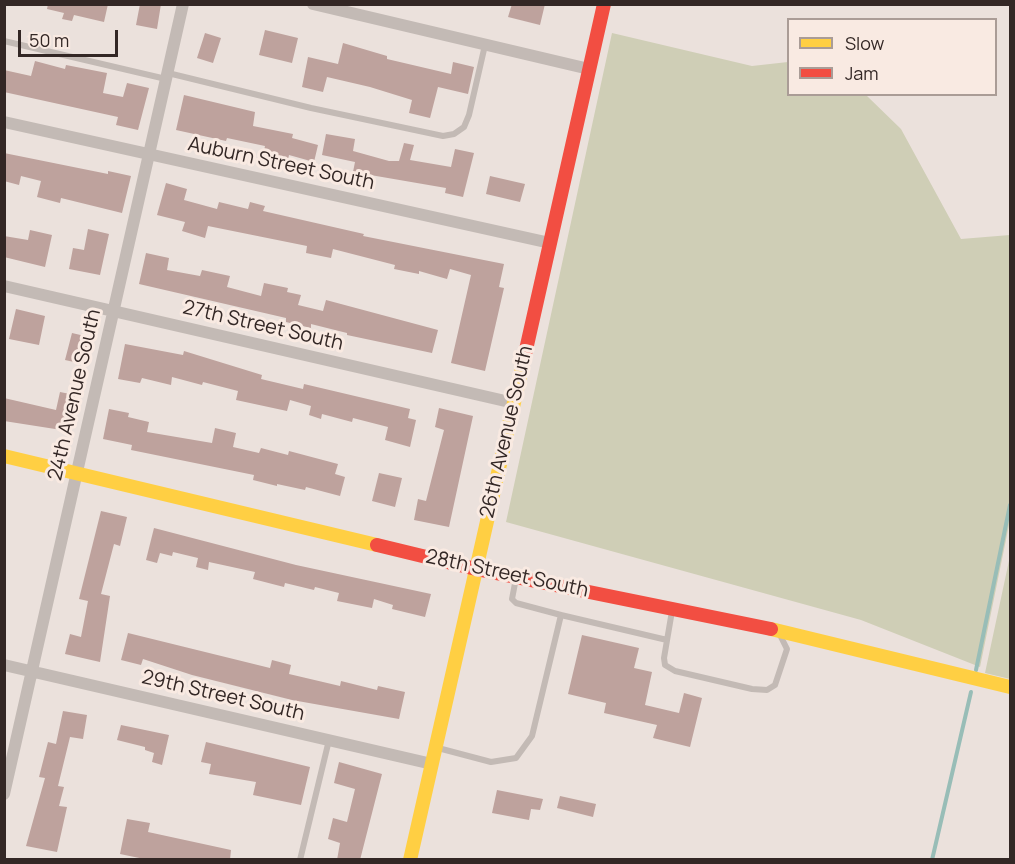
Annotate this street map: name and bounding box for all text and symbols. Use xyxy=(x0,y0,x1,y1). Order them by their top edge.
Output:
scale bar xyxy=(21,18,122,56)
legend xyxy=(787,18,997,96)
text: 50 m xyxy=(29,28,69,52)
text: Slow xyxy=(845,31,884,55)
text: Jam xyxy=(845,61,879,85)
street label: Auburn Street South xyxy=(186,133,376,195)
street label: 27th Street South xyxy=(180,296,346,356)
street label: 24th Avenue South xyxy=(44,307,106,483)
street label: 26th Avenue South xyxy=(476,344,538,520)
street label: 28th Street South xyxy=(424,545,590,603)
street label: 29th Street South xyxy=(139,666,307,726)

